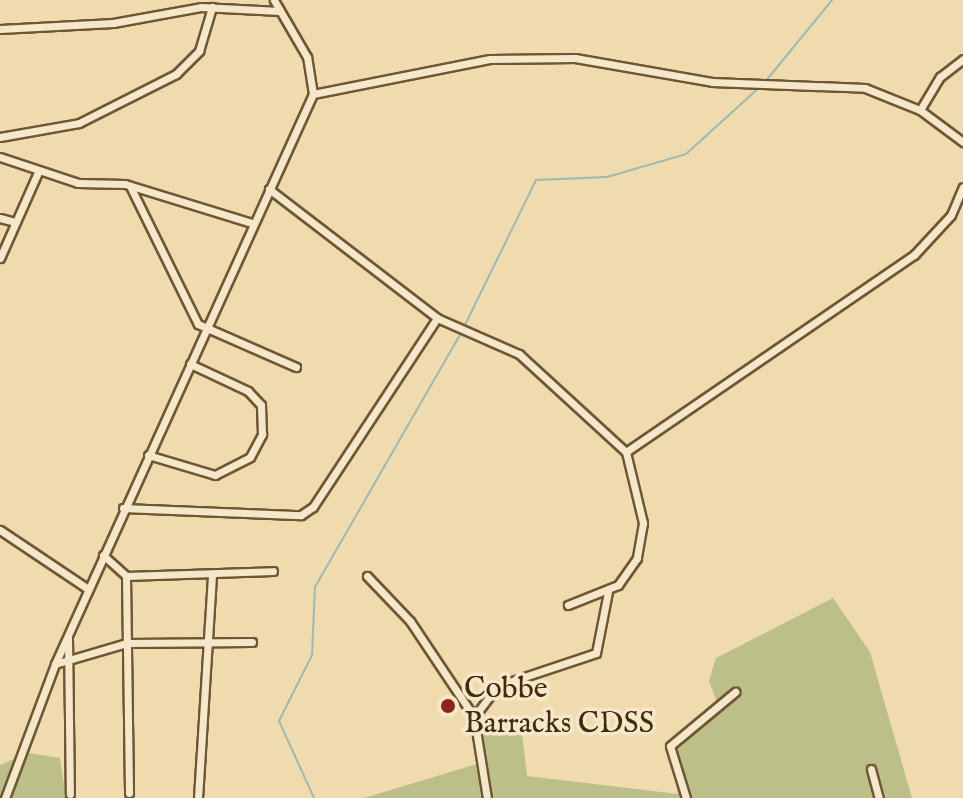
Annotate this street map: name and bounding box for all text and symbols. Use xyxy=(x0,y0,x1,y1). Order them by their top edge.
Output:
place label: Cobbe Barracks CDSS xyxy=(464,671,654,742)
marker: Cobbe Barracks CDSS xyxy=(439,697,457,715)

